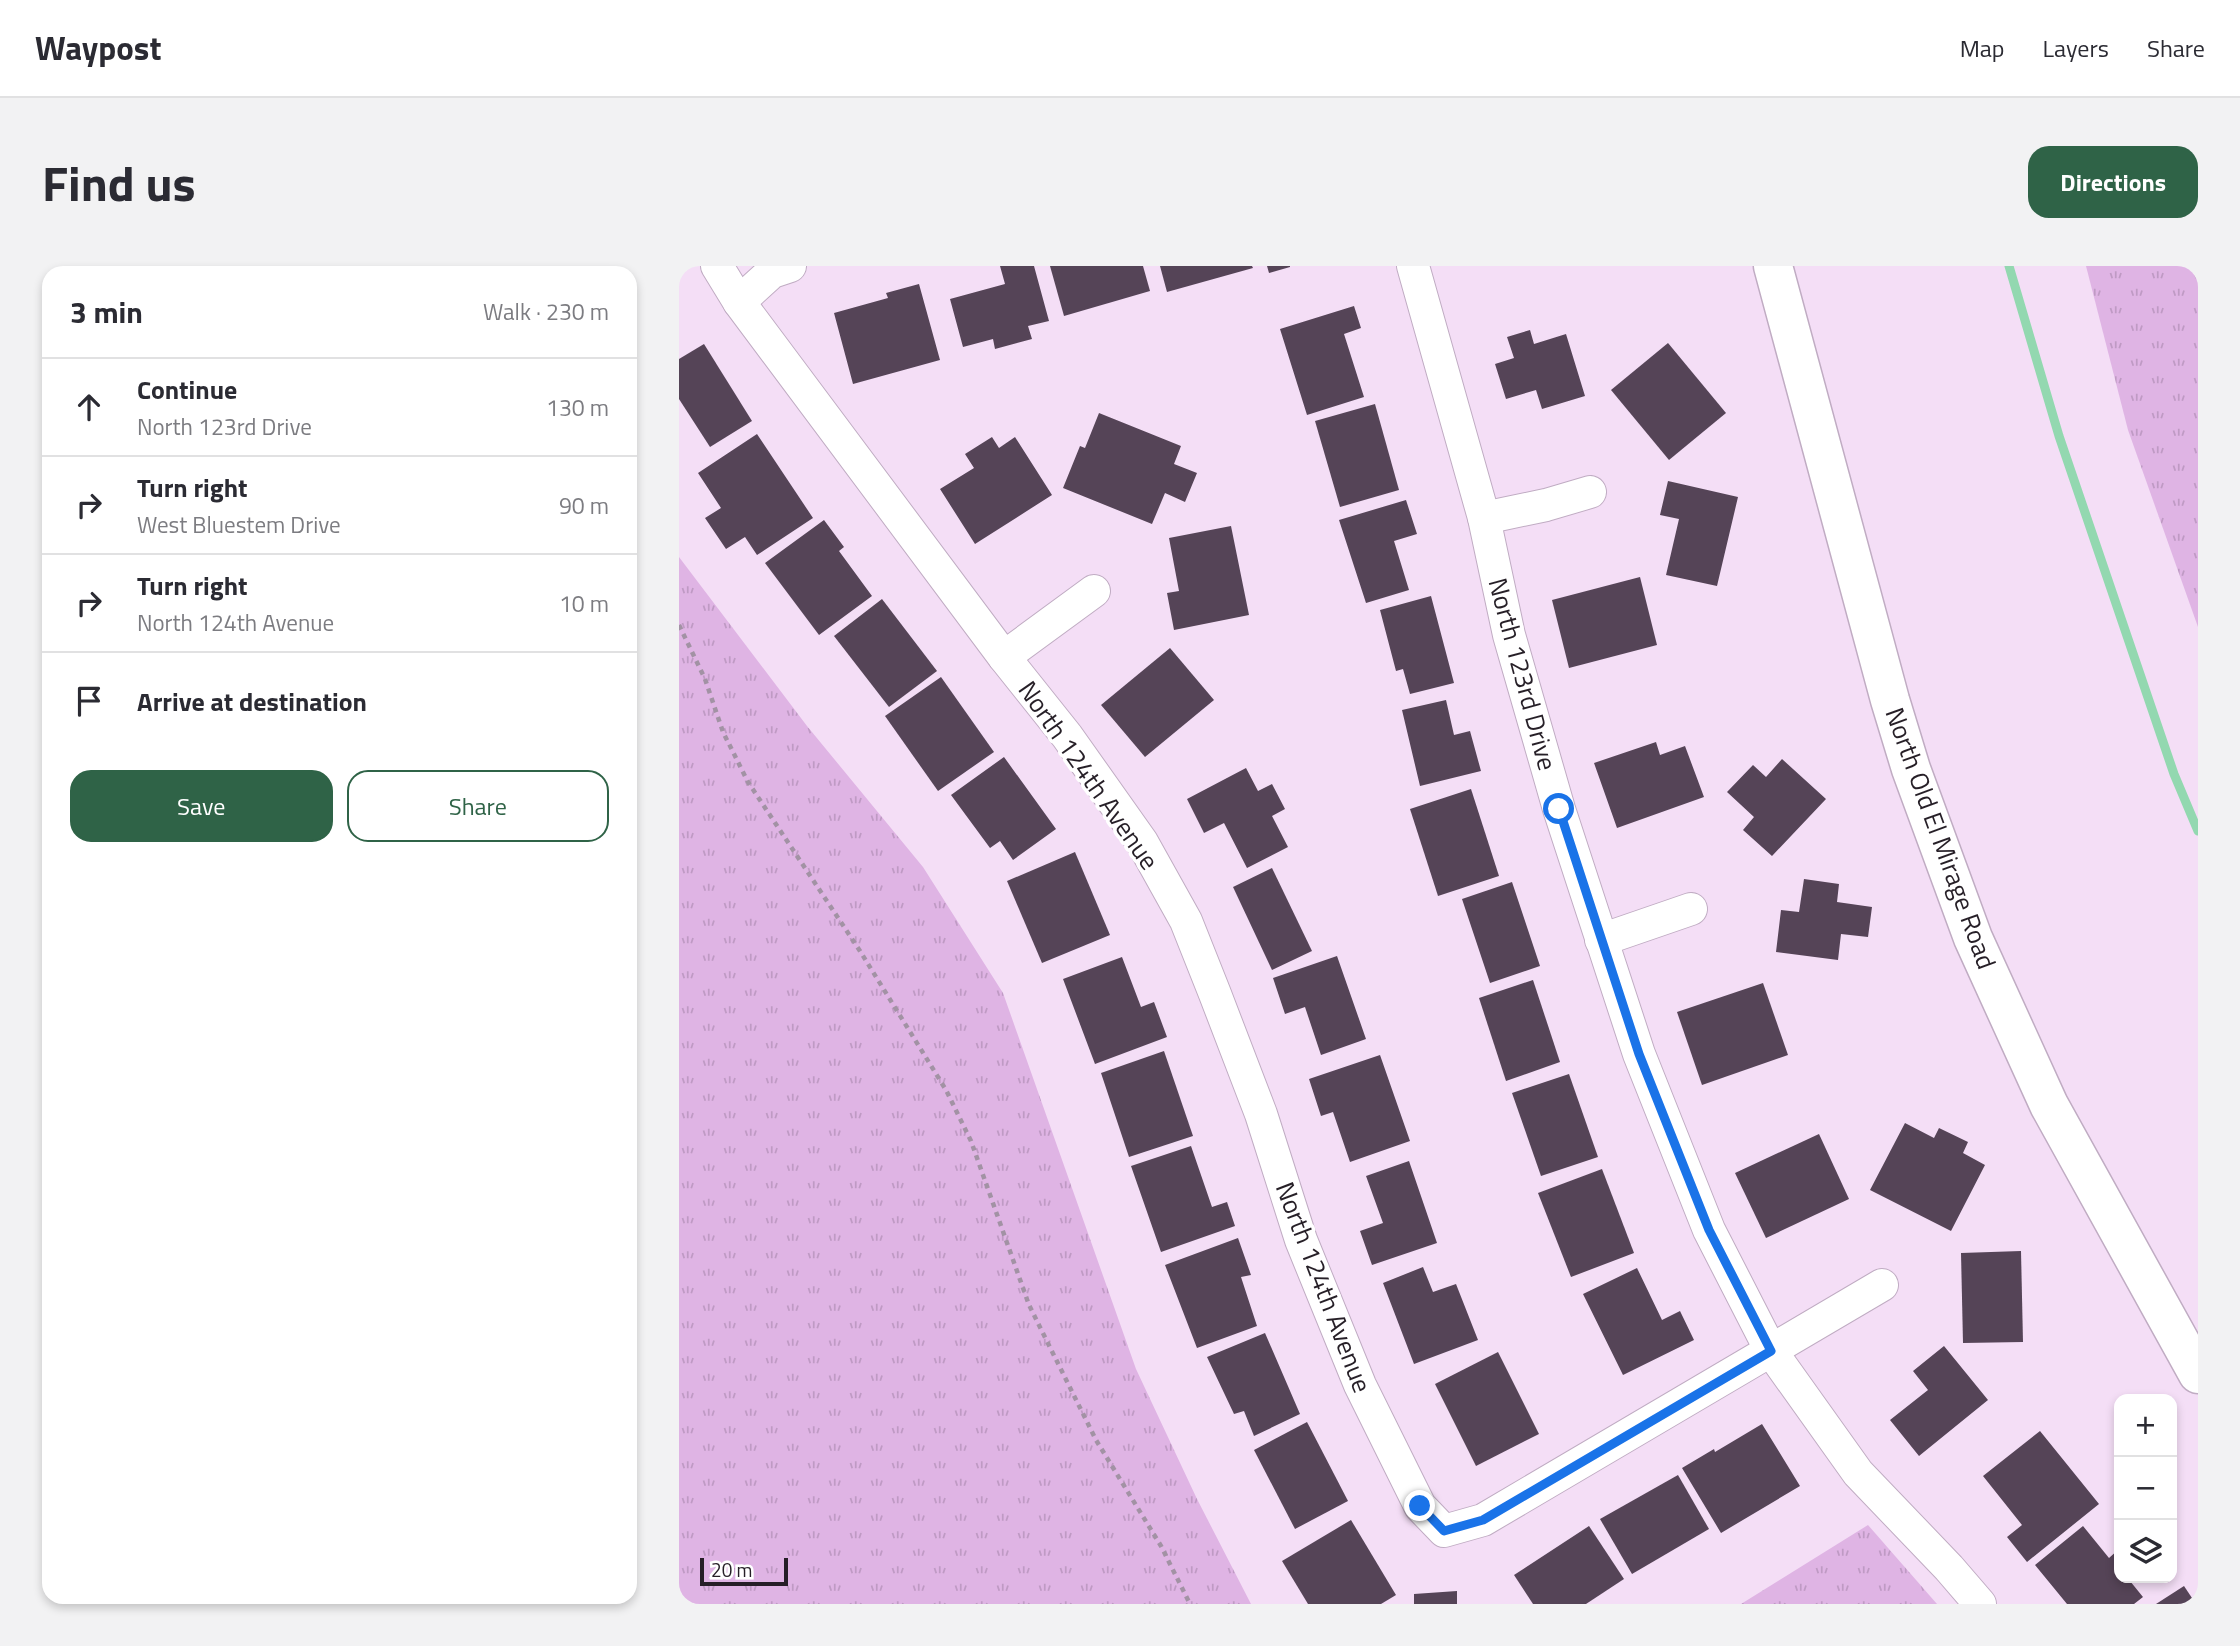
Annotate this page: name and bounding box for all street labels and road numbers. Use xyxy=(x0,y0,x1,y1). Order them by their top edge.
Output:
street label: North 123rd Drive xyxy=(1479,573,1567,775)
street label: North 124th Avenue xyxy=(1009,673,1169,877)
street label: North Old El Mirage Road xyxy=(1876,702,2006,974)
street label: North 124th Avenue xyxy=(1266,1176,1382,1398)

